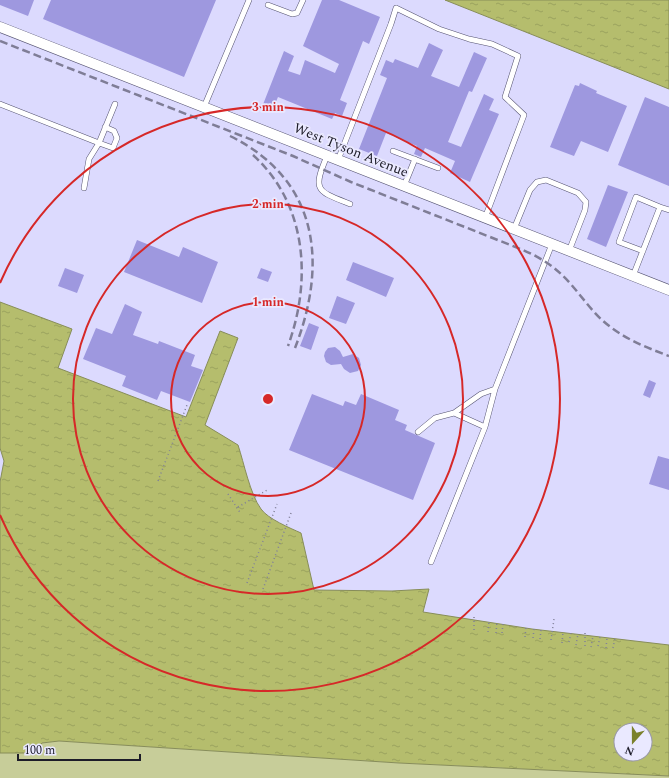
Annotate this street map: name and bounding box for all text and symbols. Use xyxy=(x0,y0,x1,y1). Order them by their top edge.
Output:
text: 3 min xyxy=(252,98,285,117)
street label: West Tyson Avenue xyxy=(290,117,412,183)
text: 2 min xyxy=(252,195,285,214)
text: 1 min xyxy=(252,293,285,312)
centre of rings xyxy=(261,392,275,406)
north arrow xyxy=(613,722,653,762)
scale bar xyxy=(18,736,140,762)
text: 100 m xyxy=(24,741,55,760)
text: N xyxy=(622,741,637,760)

